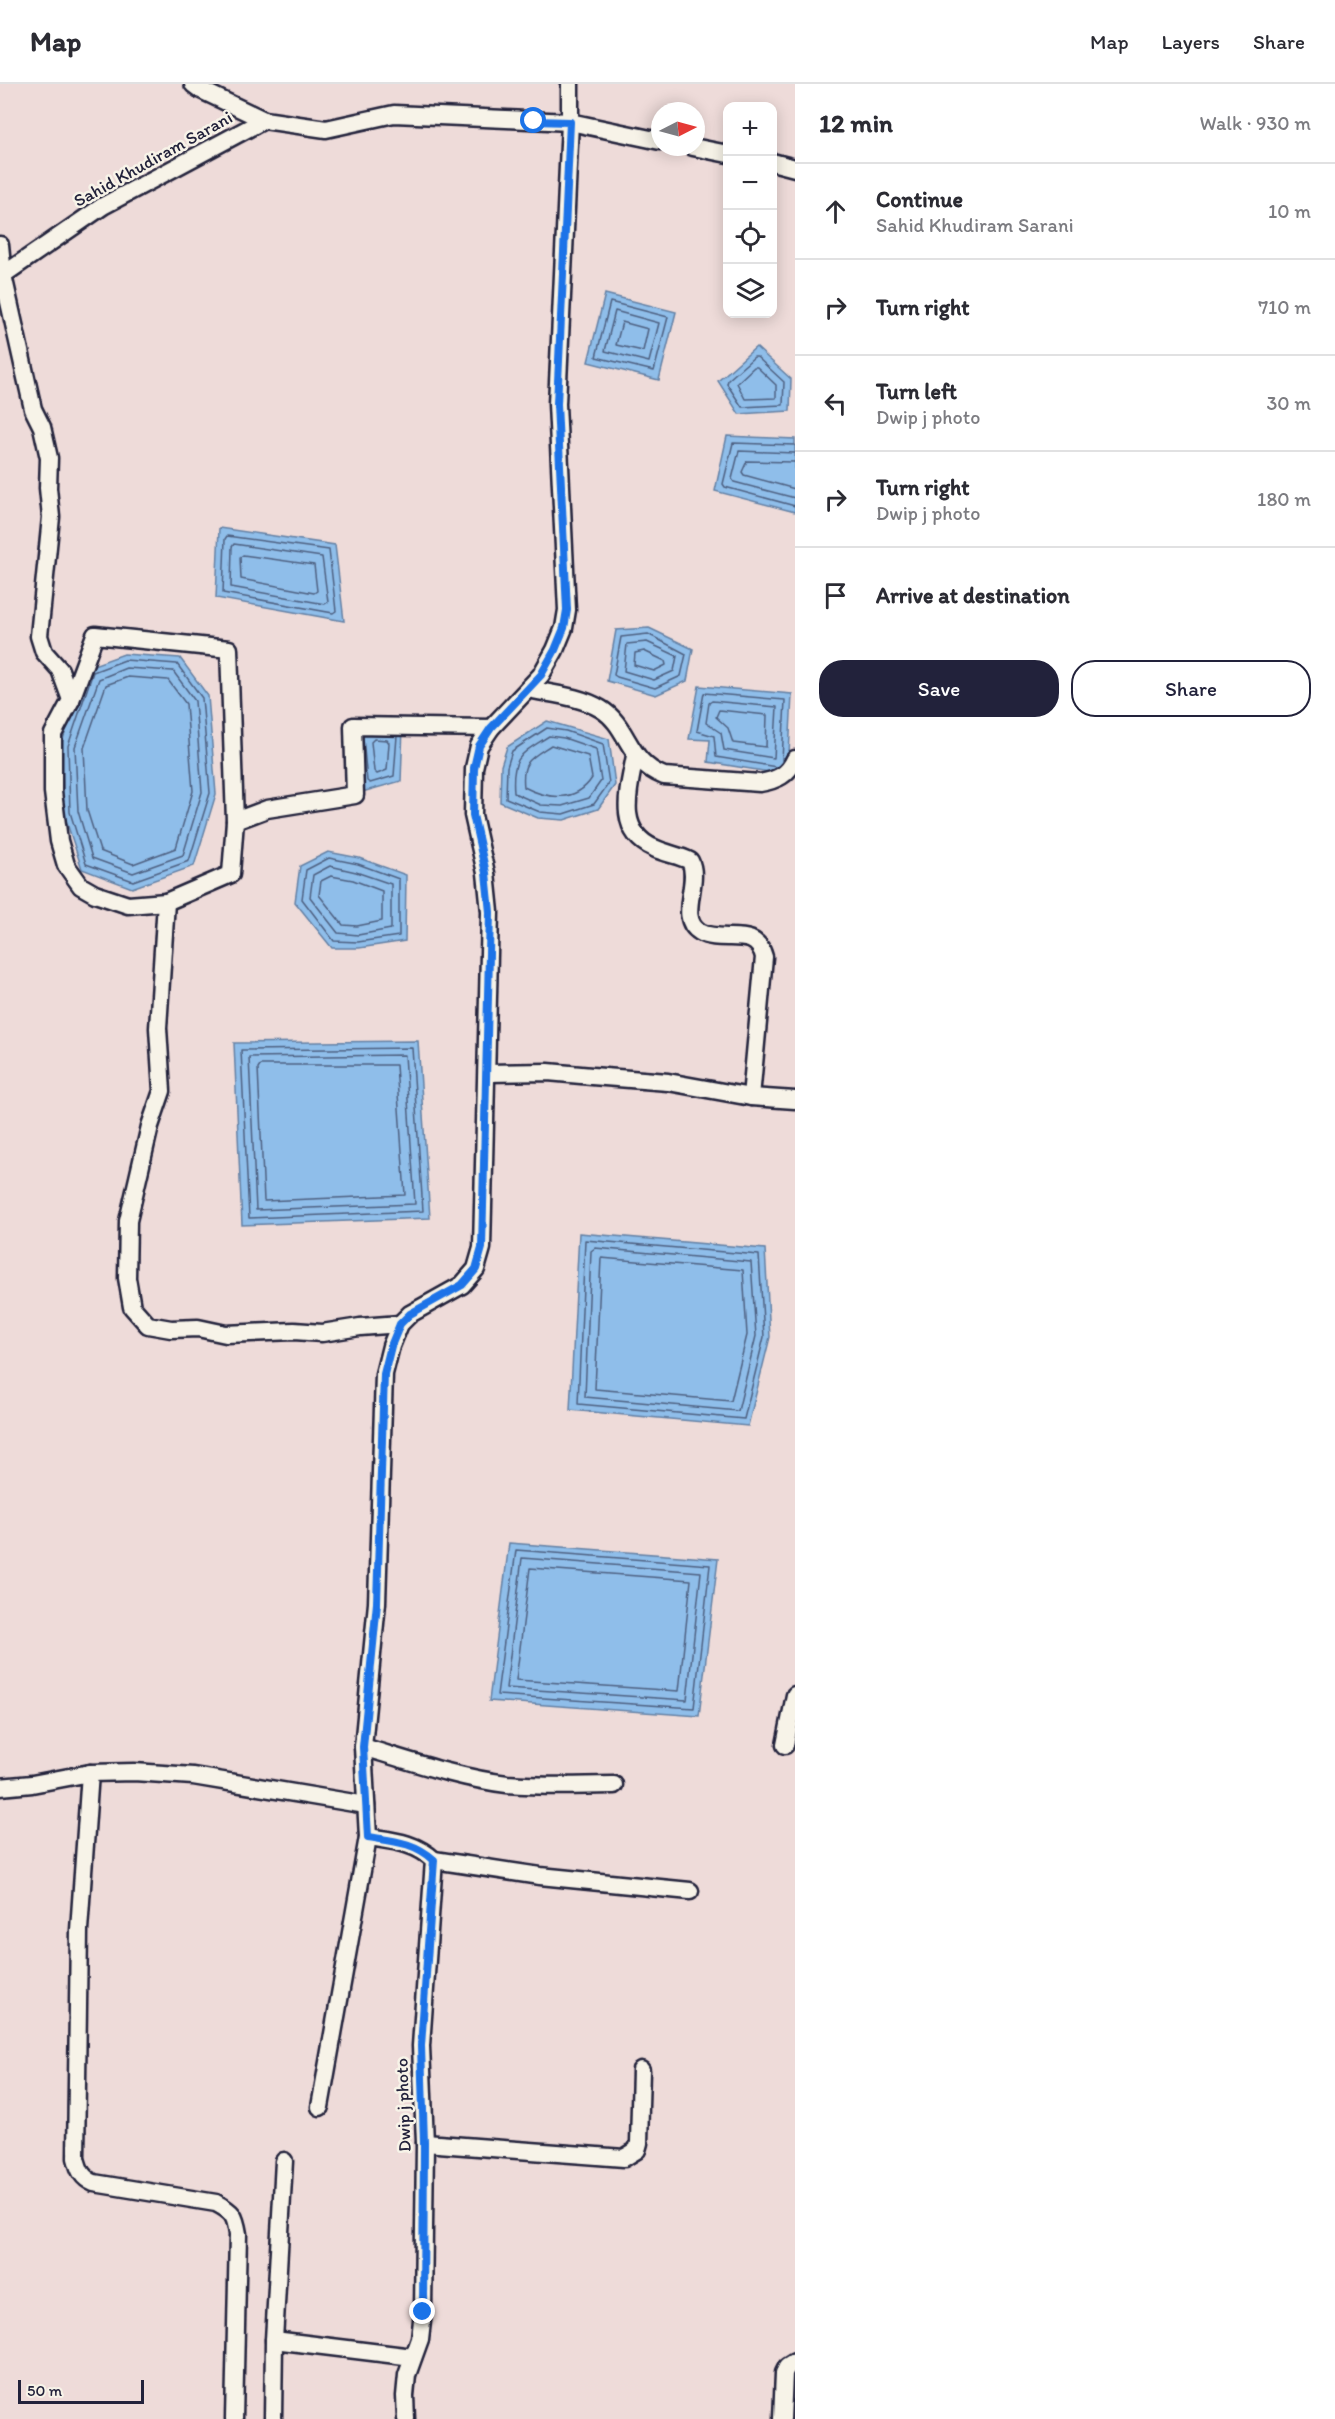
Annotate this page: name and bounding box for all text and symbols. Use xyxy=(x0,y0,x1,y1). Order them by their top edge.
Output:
text: Map xyxy=(30,24,81,58)
text: Map xyxy=(1090,29,1129,54)
text: Layers xyxy=(1162,29,1220,54)
text: Share xyxy=(1253,29,1305,54)
north arrow xyxy=(651,102,705,156)
map controls xyxy=(723,102,777,318)
button: + xyxy=(723,102,777,156)
street label: Sahid Khudiram Sarani xyxy=(70,106,236,212)
route start xyxy=(520,107,546,133)
text: 12 min xyxy=(819,107,893,139)
text: Walk · 930 m xyxy=(1200,111,1311,135)
button: − xyxy=(723,156,777,210)
text: Continue xyxy=(876,186,963,213)
icon: ahead xyxy=(819,195,852,228)
text: 10 m xyxy=(1268,199,1311,223)
button: locate xyxy=(723,210,777,264)
text: Sahid Khudiram Sarani xyxy=(876,213,1074,237)
button: layers xyxy=(723,264,777,318)
icon: right xyxy=(819,291,852,324)
text: Turn right xyxy=(876,294,970,321)
text: 710 m xyxy=(1258,295,1311,319)
text: Turn left xyxy=(876,378,957,405)
icon: left xyxy=(819,387,852,420)
text: 30 m xyxy=(1266,391,1311,415)
text: Dwip j photo xyxy=(876,405,981,429)
text: Turn right xyxy=(876,474,970,501)
icon: right xyxy=(819,483,852,516)
text: 180 m xyxy=(1257,487,1311,511)
text: Dwip j photo xyxy=(876,501,981,525)
icon: arrive xyxy=(819,579,852,612)
text: Arrive at destination xyxy=(876,582,1070,609)
button: Save xyxy=(819,660,1059,717)
button: Share xyxy=(1071,660,1311,717)
street label: Dwip j photo xyxy=(390,2058,416,2152)
route end xyxy=(409,2298,435,2324)
scale bar xyxy=(18,2377,144,2404)
text: 50 m xyxy=(27,2381,62,2400)

